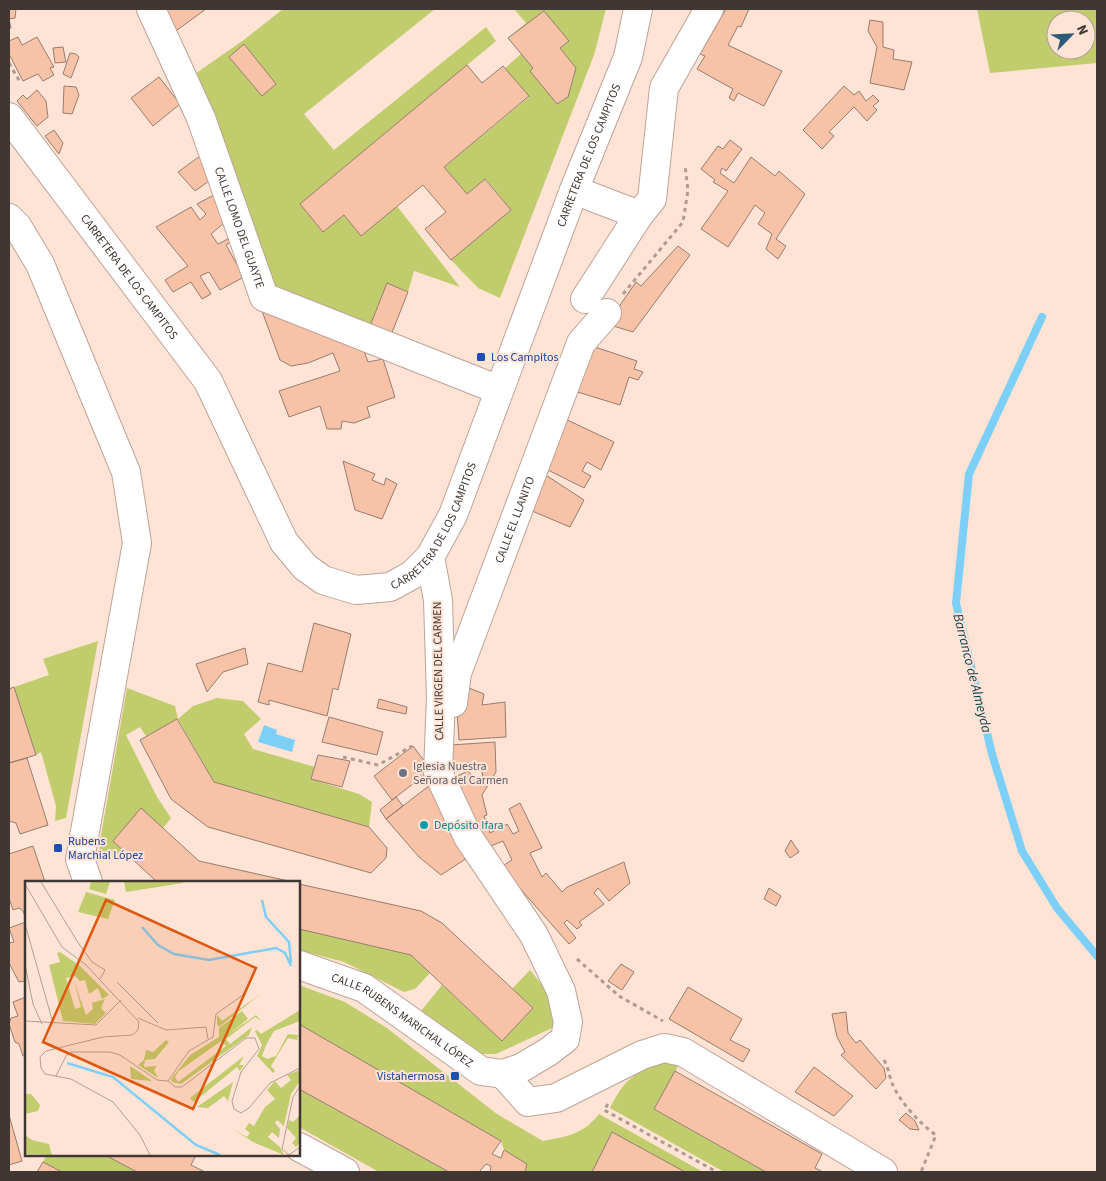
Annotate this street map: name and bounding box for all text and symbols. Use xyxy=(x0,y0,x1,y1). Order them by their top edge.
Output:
north arrow xyxy=(1046,10,1096,60)
text: N xyxy=(1071,22,1093,38)
street label: CARRETERA DE LOS CAMPITOS xyxy=(553,81,625,229)
street label: CALLE LOMO DEL GUAYTE xyxy=(210,164,268,291)
street label: CARRETERA DE LOS CAMPITOS xyxy=(76,211,182,343)
place label: Los Campitos xyxy=(491,349,558,366)
marker: Los Campitos xyxy=(475,351,487,363)
street label: CARRETERA DE LOS CAMPITOS xyxy=(387,460,481,594)
street label: CALLE EL LLANITO xyxy=(491,474,539,566)
street label: CALLE VIRGEN DEL CARMEN xyxy=(429,601,448,741)
water label: Barranco de Almeyda xyxy=(948,612,997,735)
place label: Iglesia Nuestra Señora del Carmen xyxy=(413,758,508,789)
marker: Iglesia Nuestra Señora del Carmen xyxy=(397,767,409,779)
place label: Depósito Ifara xyxy=(434,817,504,834)
marker: Depósito Ifara xyxy=(418,819,430,831)
place label: Rubens Marchial López xyxy=(68,833,143,864)
marker: Rubens Marchial López xyxy=(52,842,64,854)
inset map xyxy=(25,881,300,1156)
street label: CALLE RUBENS MARICHAL LÓPEZ xyxy=(329,969,476,1072)
place label: Vistahermosa xyxy=(377,1068,445,1085)
marker: Vistahermosa xyxy=(449,1070,461,1082)

